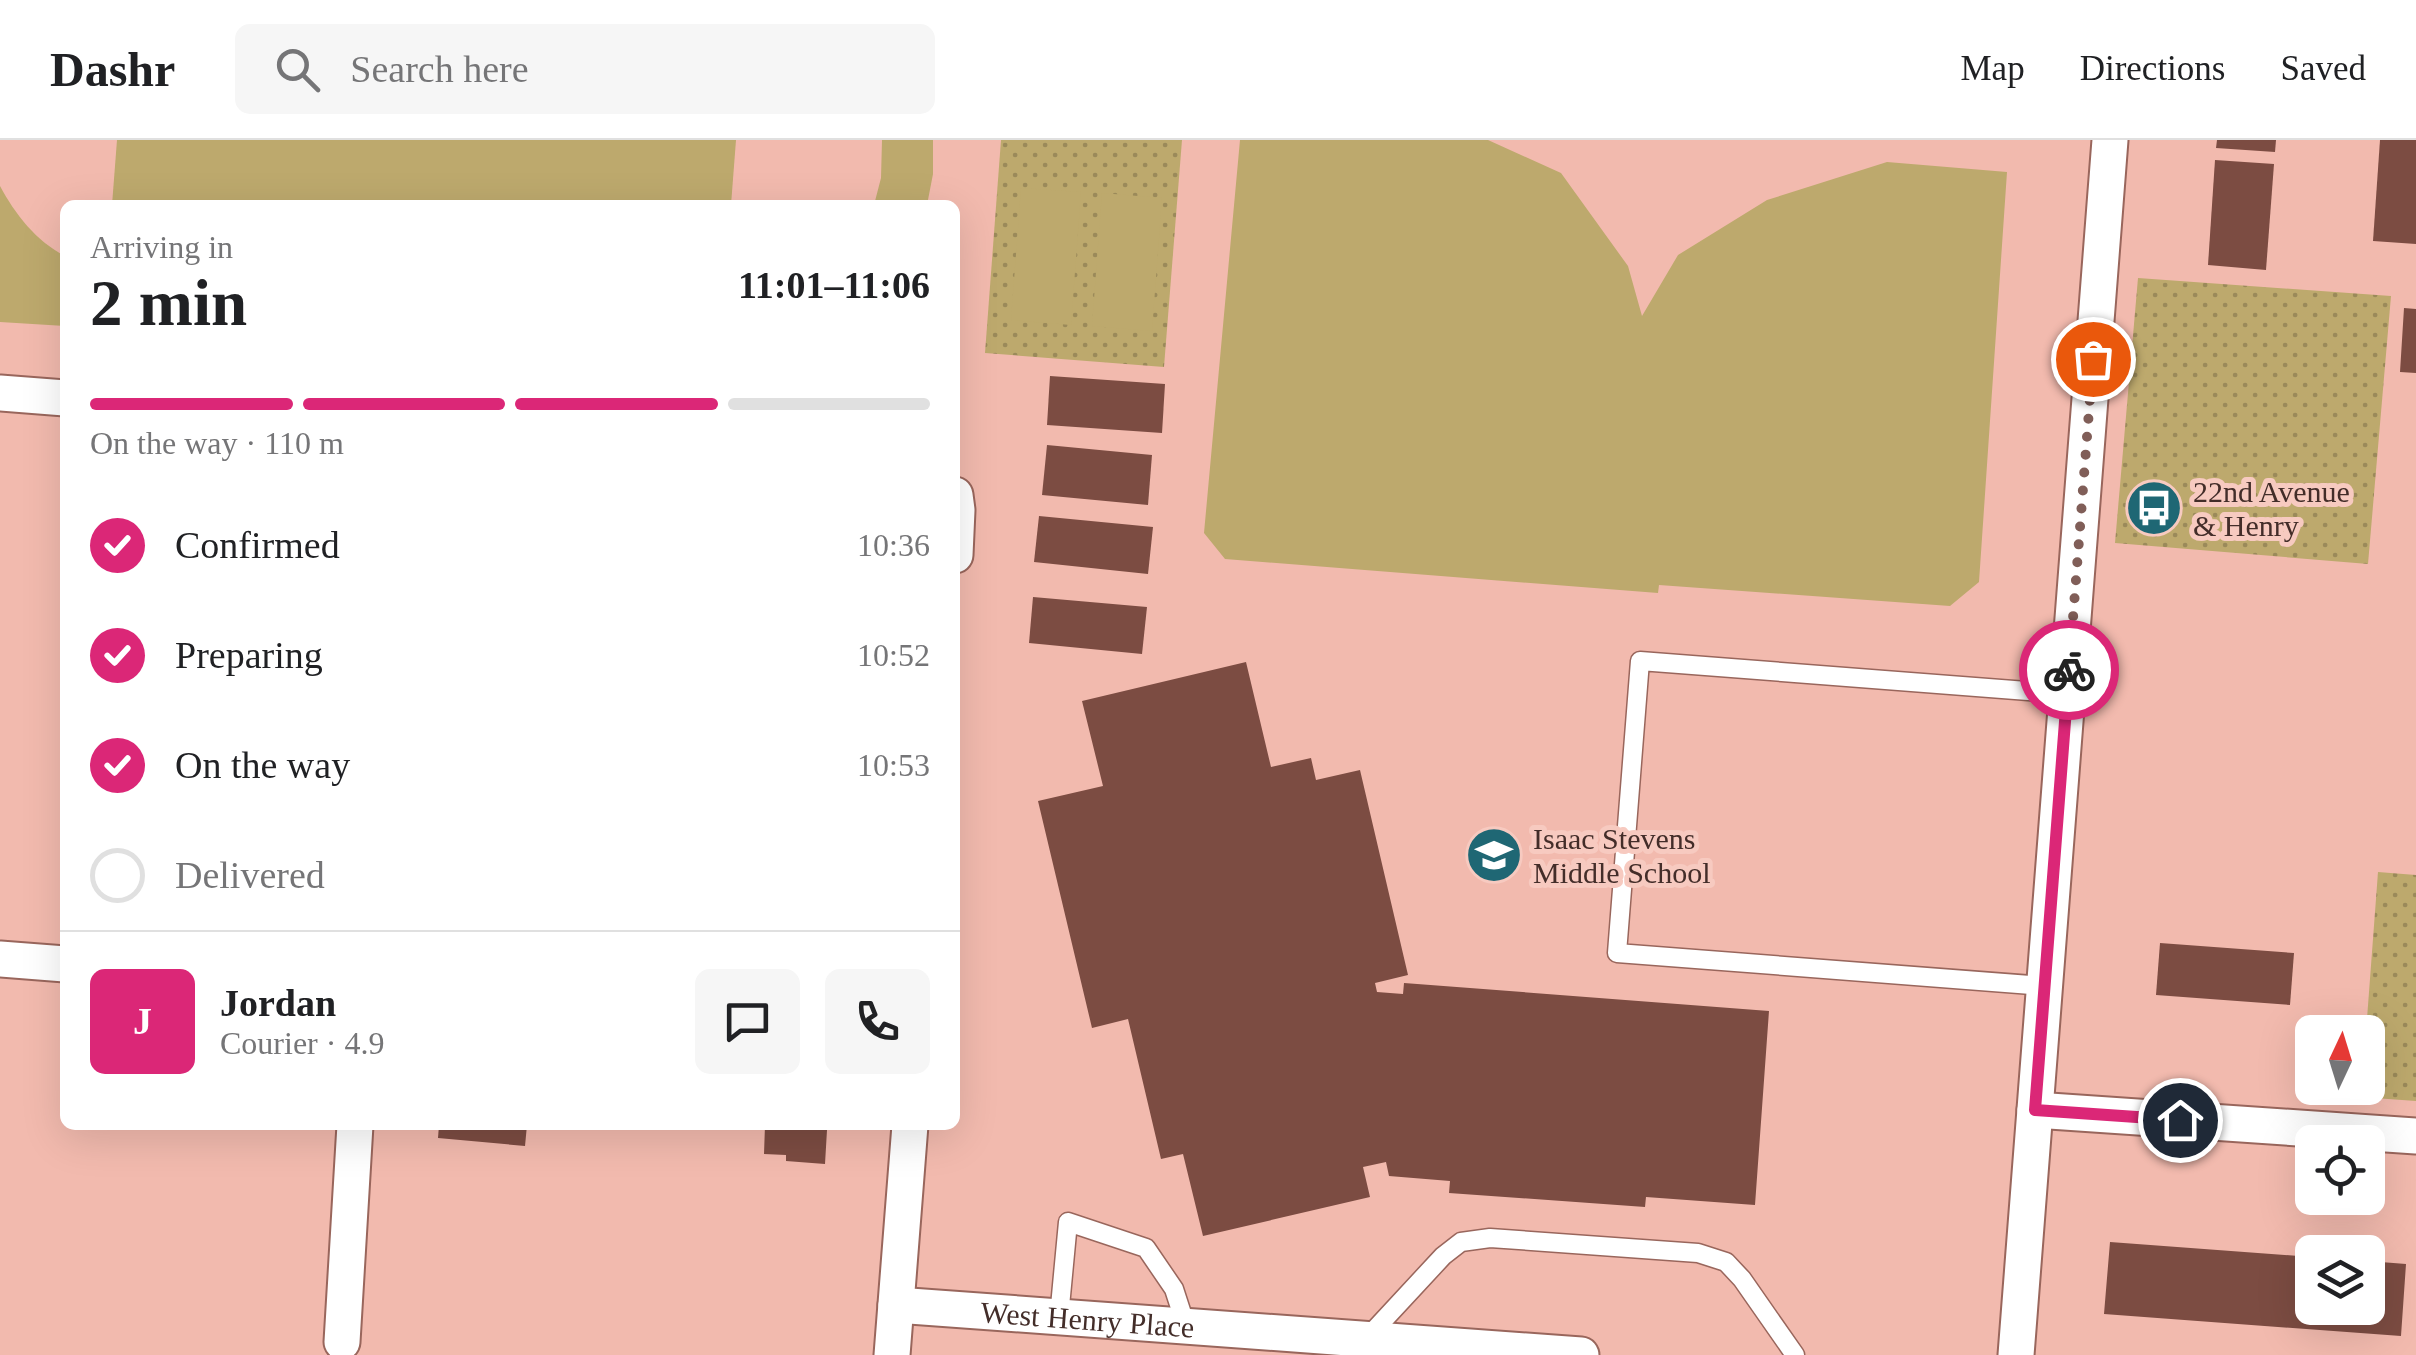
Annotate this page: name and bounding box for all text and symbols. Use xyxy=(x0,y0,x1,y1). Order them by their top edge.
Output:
search box xyxy=(235,24,935,114)
icon: search xyxy=(270,42,325,97)
text: Dashr xyxy=(50,43,175,96)
text: Search here xyxy=(350,48,529,90)
text: Map xyxy=(1961,49,2025,88)
text: Directions xyxy=(2080,49,2225,88)
text: Saved xyxy=(2280,49,2366,88)
text: Arriving in xyxy=(90,229,233,265)
text: 11:01–11:06 xyxy=(738,264,930,306)
text: 2 min xyxy=(90,267,247,339)
pin xyxy=(2051,317,2136,402)
icon: bag xyxy=(2066,332,2121,387)
text: On the way · 110 m xyxy=(90,425,344,461)
place label: 22nd Avenue & Henry xyxy=(2193,475,2350,542)
bus stop icon: 22nd Avenue & Henry xyxy=(2124,478,2184,538)
icon: check xyxy=(90,518,145,573)
text: Confirmed xyxy=(175,524,340,566)
text: 10:36 xyxy=(857,527,930,563)
courier xyxy=(2019,620,2119,720)
icon: check xyxy=(90,628,145,683)
text: Preparing xyxy=(175,634,323,676)
text: 10:52 xyxy=(857,637,930,673)
icon: bike xyxy=(2042,643,2097,698)
icon: check xyxy=(90,738,145,793)
text: On the way xyxy=(175,744,350,786)
text: 10:53 xyxy=(857,747,930,783)
place label: Isaac Stevens Middle School xyxy=(1533,822,1711,889)
school or university icon: Isaac Stevens Middle School xyxy=(1464,825,1524,885)
text: Delivered xyxy=(175,854,325,896)
button: chat xyxy=(695,969,800,1074)
button: phone xyxy=(825,969,930,1074)
text: Jordan xyxy=(220,982,336,1024)
text: J xyxy=(133,1000,152,1042)
north arrow xyxy=(2295,1015,2385,1105)
map controls xyxy=(2295,1015,2385,1325)
text: Courier · 4.9 xyxy=(220,1025,384,1061)
pin xyxy=(2138,1078,2223,1163)
icon: home xyxy=(2153,1093,2208,1148)
button: locate xyxy=(2295,1125,2385,1215)
button: layers xyxy=(2295,1235,2385,1325)
street label: West Henry Place xyxy=(979,1295,1196,1343)

